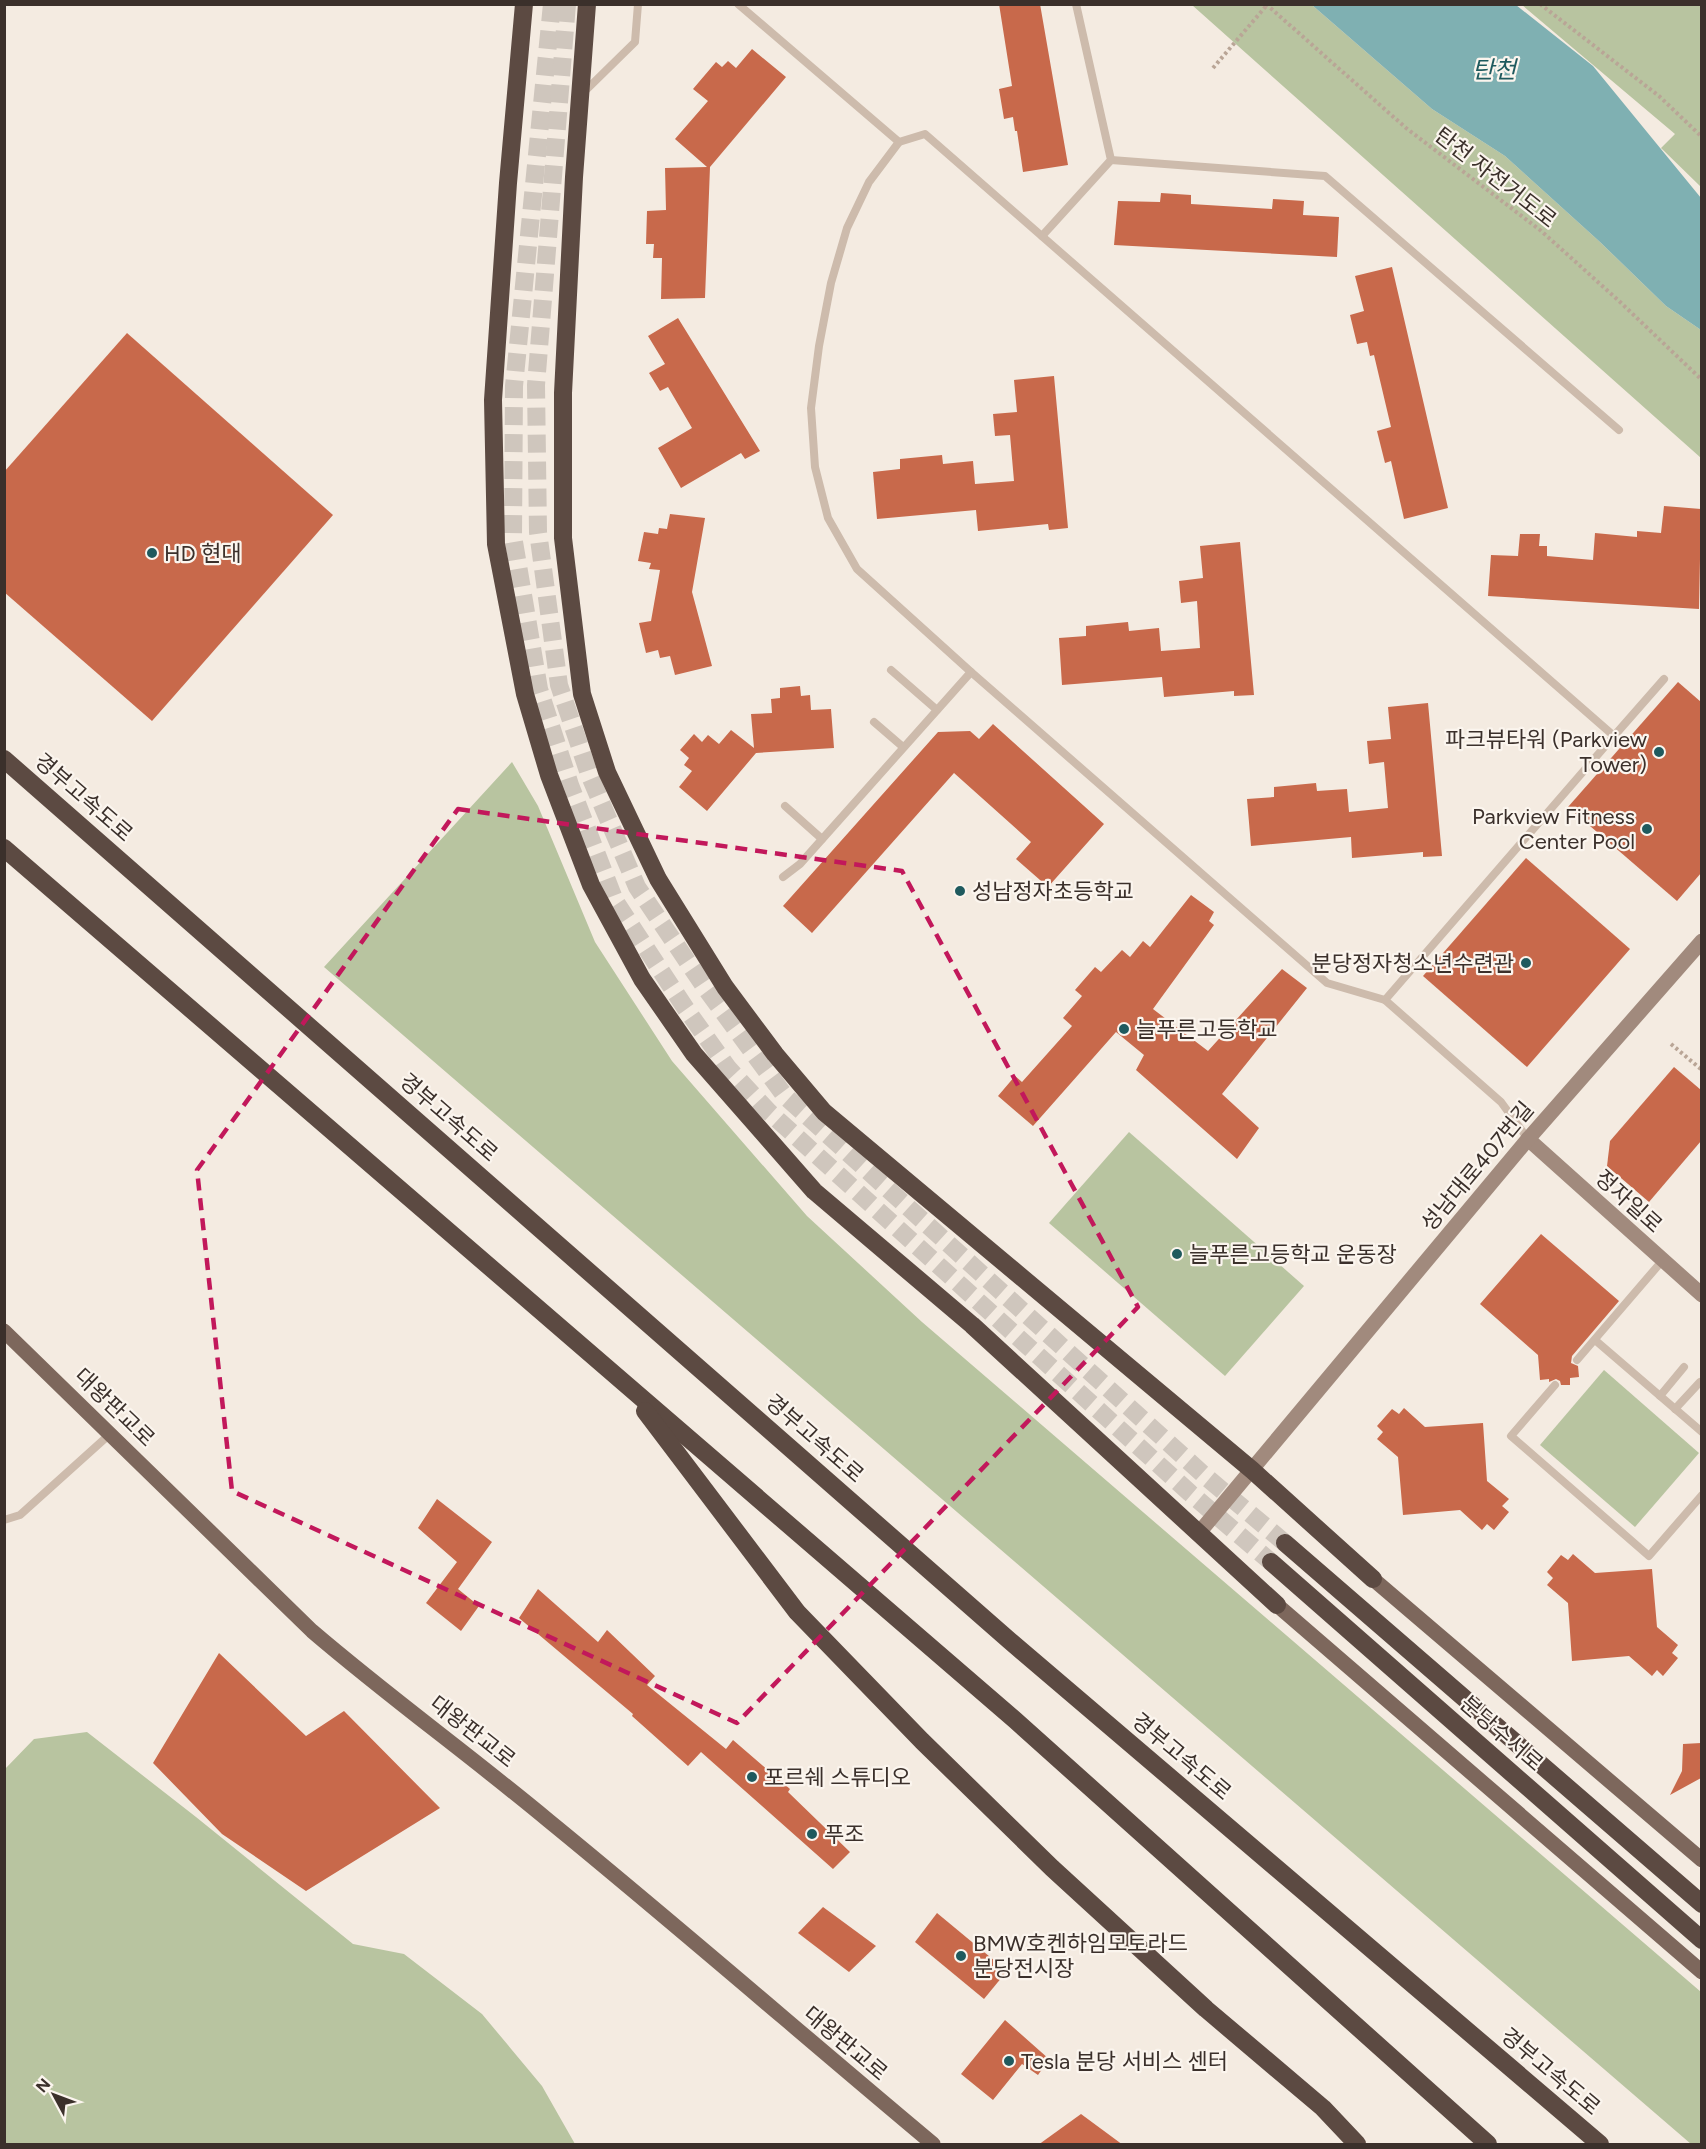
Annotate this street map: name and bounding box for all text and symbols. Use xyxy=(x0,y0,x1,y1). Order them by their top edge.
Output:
water label: 탄천 xyxy=(1472,55,1519,84)
street label: 탄천 자전거도로 xyxy=(1429,121,1562,233)
place label: HD 현대 xyxy=(164,540,242,567)
marker: HD 현대 xyxy=(145,546,159,560)
place label: 파크뷰타워 (Parkview Tower) xyxy=(1445,726,1648,778)
marker: 파크뷰타워 (Parkview Tower) xyxy=(1652,745,1666,759)
street label: 경부고속도로 xyxy=(29,747,138,847)
place label: Parkview Fitness Center Pool xyxy=(1472,803,1635,855)
marker: Parkview Fitness Center Pool xyxy=(1640,822,1654,836)
place label: 성남정자초등학교 xyxy=(972,878,1134,905)
marker: 성남정자초등학교 xyxy=(953,884,967,898)
place label: 분당정자청소년수련관 xyxy=(1312,950,1514,977)
marker: 분당정자청소년수련관 xyxy=(1519,956,1533,970)
place label: 늘푸른고등학교 xyxy=(1136,1016,1278,1043)
marker: 늘푸른고등학교 xyxy=(1117,1022,1131,1036)
street label: 경부고속도로 xyxy=(394,1067,503,1167)
street label: 성남대로407번길 xyxy=(1415,1096,1539,1237)
street label: 정자일로 xyxy=(1590,1164,1668,1238)
place label: 늘푸른고등학교 운동장 xyxy=(1189,1241,1397,1268)
marker: 늘푸른고등학교 운동장 xyxy=(1170,1247,1184,1261)
street label: 대왕판교로 xyxy=(69,1362,160,1452)
street label: 경부고속도로 xyxy=(760,1388,869,1488)
street label: 대왕판교로 xyxy=(425,1690,521,1773)
street label: 분당수서로 xyxy=(1455,1690,1549,1777)
street label: 경부고속도로 xyxy=(1126,1707,1237,1806)
place label: 포르쉐 스튜디오 xyxy=(764,1764,911,1791)
marker: 포르쉐 스튜디오 xyxy=(745,1770,759,1784)
place label: 푸조 xyxy=(824,1821,864,1848)
marker: 푸조 xyxy=(805,1827,819,1841)
place label: BMW호켄하임모토라드 분당전시장 xyxy=(973,1930,1188,1982)
marker: BMW호켄하임모토라드 분당전시장 xyxy=(954,1949,968,1963)
street label: 대왕판교로 xyxy=(798,2001,893,2086)
street label: 경부고속도로 xyxy=(1495,2022,1606,2121)
place label: Tesla 분당 서비스 센터 xyxy=(1021,2048,1228,2075)
marker: Tesla 분당 서비스 센터 xyxy=(1002,2054,1016,2068)
north arrow xyxy=(24,2065,84,2125)
text: N xyxy=(32,2075,54,2096)

